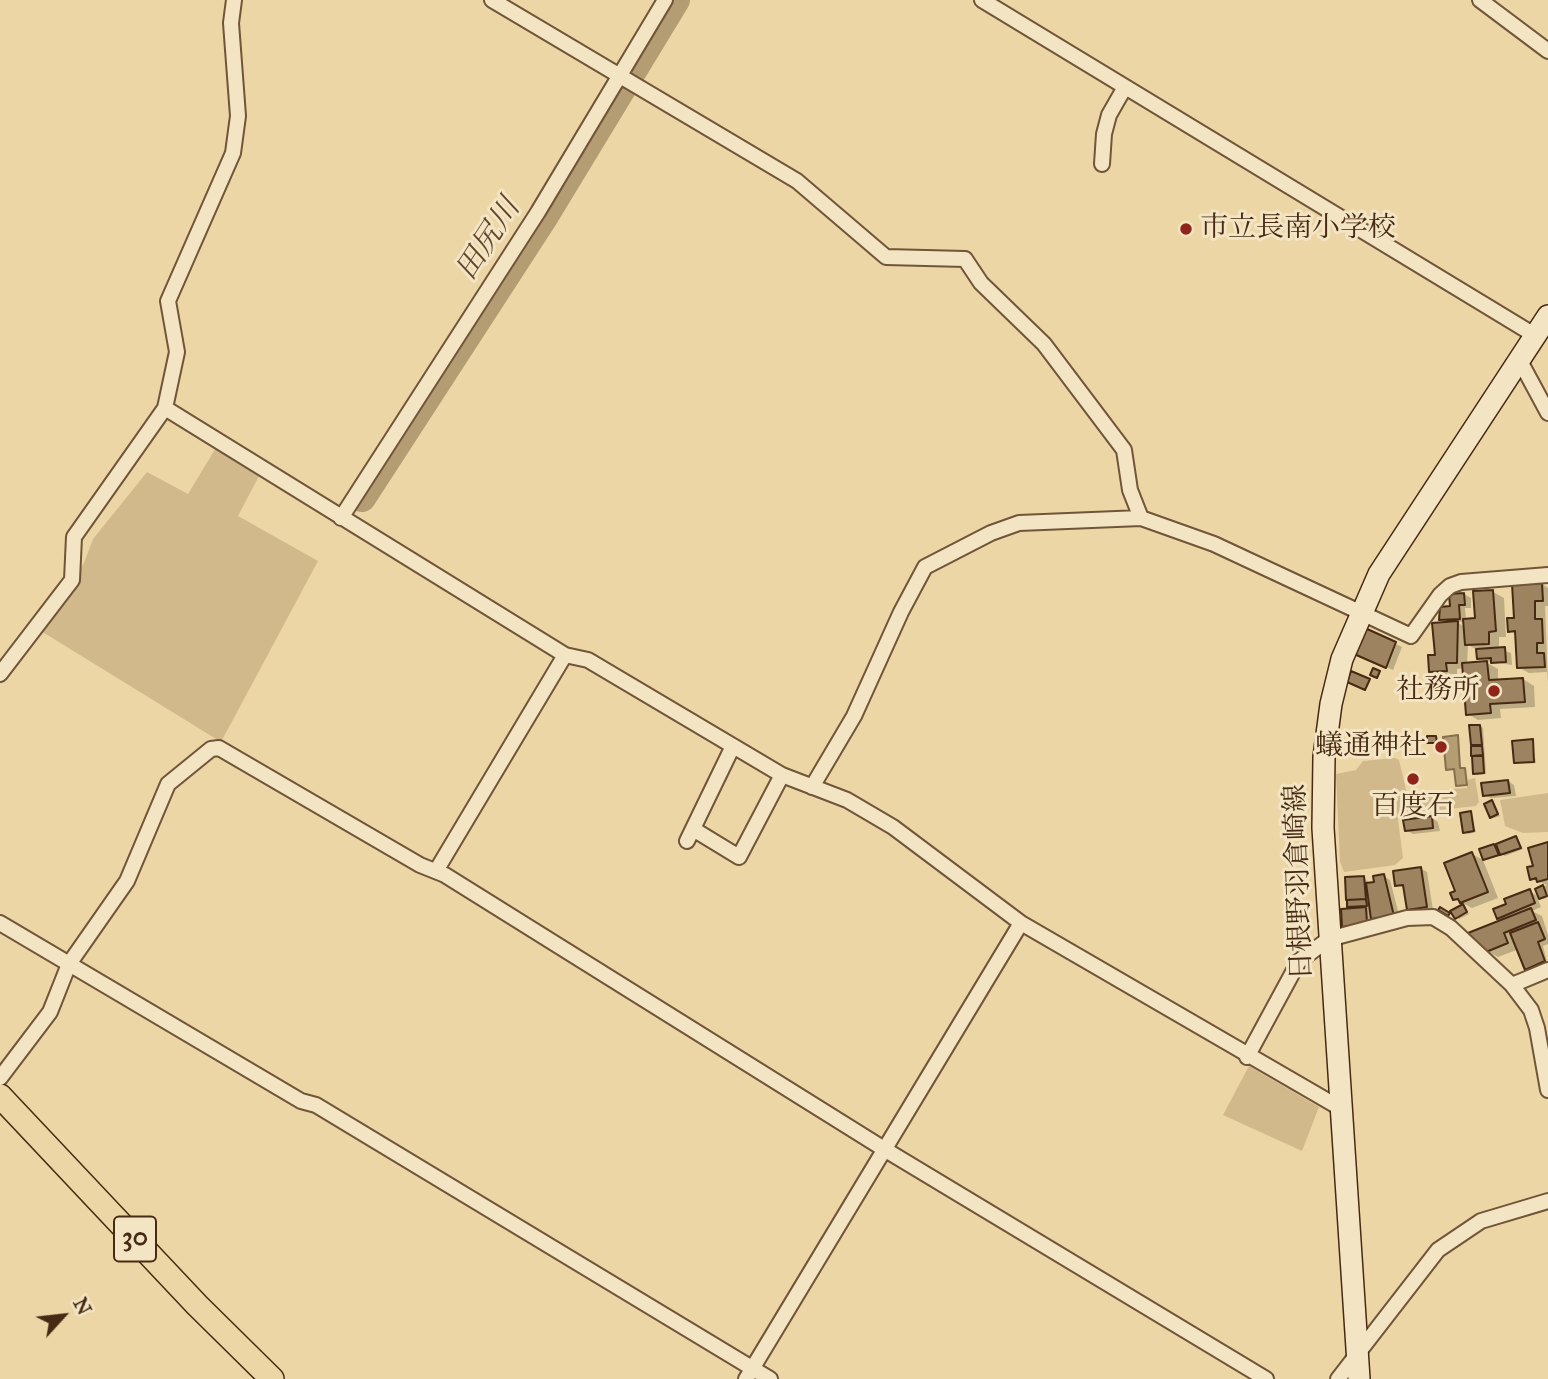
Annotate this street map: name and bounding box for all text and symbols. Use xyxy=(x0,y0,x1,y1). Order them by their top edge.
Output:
water label: 田尻川 xyxy=(449,192,529,288)
place label: 市立長南小学校 xyxy=(1200,212,1396,246)
marker: 市立長南小学校 xyxy=(1178,221,1194,237)
place label: 社務所 xyxy=(1396,674,1480,708)
marker: 社務所 xyxy=(1486,683,1502,699)
place label: 蟻通神社 xyxy=(1315,730,1427,764)
marker: 蟻通神社 xyxy=(1433,739,1449,755)
marker: 百度石 xyxy=(1405,771,1421,787)
street label: 日根野羽倉崎線 xyxy=(1280,783,1320,981)
place label: 百度石 xyxy=(1371,790,1455,824)
road number: 30 xyxy=(114,1216,156,1262)
north arrow xyxy=(28,1281,98,1351)
text: N xyxy=(68,1294,96,1319)

